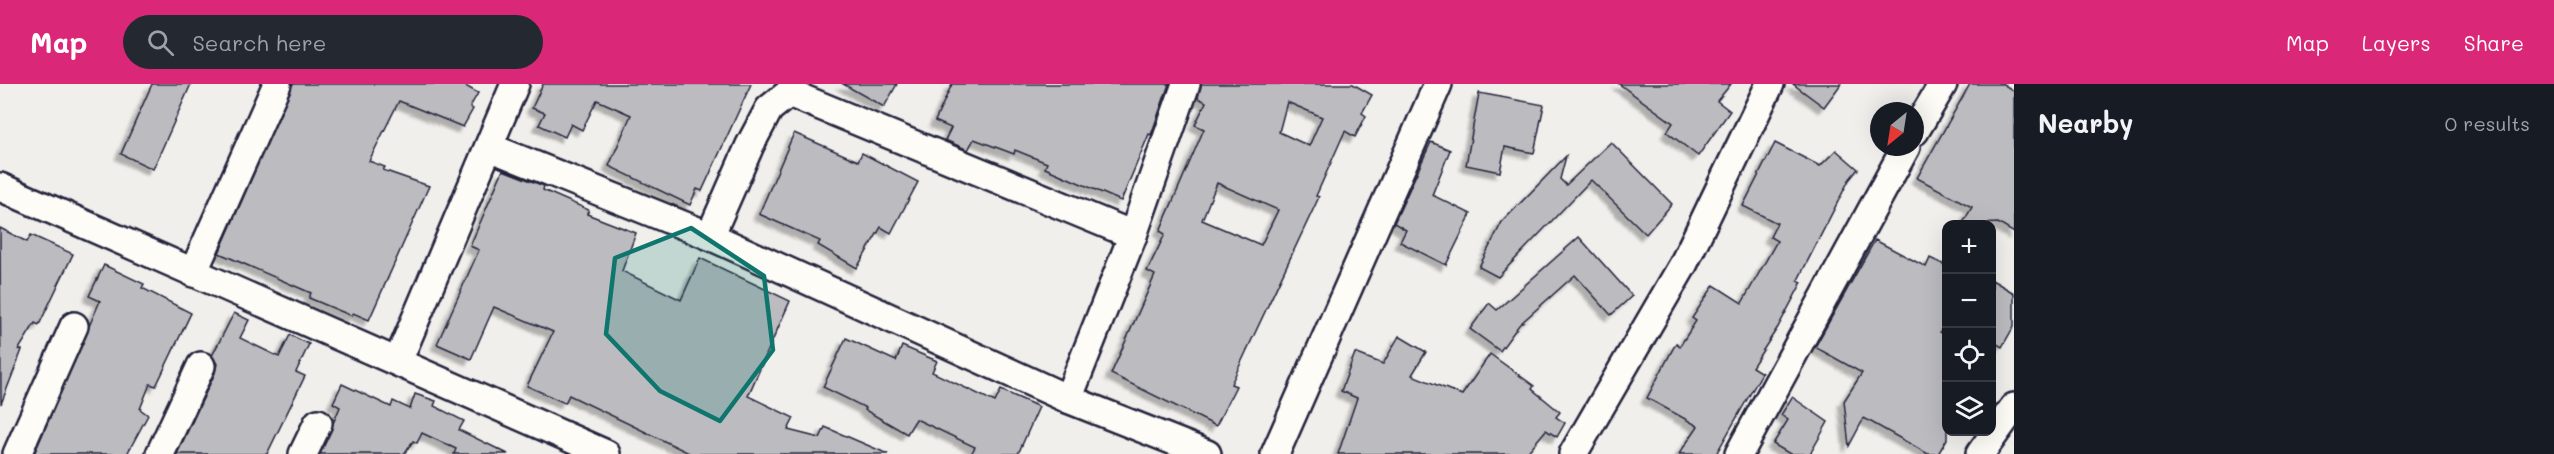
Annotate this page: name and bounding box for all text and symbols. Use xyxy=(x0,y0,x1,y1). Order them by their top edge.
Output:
search box xyxy=(123,15,543,69)
text: Map xyxy=(30,24,87,60)
icon: search xyxy=(144,26,177,59)
text: Search here xyxy=(192,28,326,57)
text: Map xyxy=(2286,29,2329,56)
text: Layers xyxy=(2362,29,2431,56)
text: Share xyxy=(2464,29,2524,56)
north arrow xyxy=(1870,102,1924,156)
text: Nearby xyxy=(2038,106,2133,140)
text: 0 results xyxy=(2445,110,2530,136)
map controls xyxy=(1942,220,1996,436)
button: + xyxy=(1942,220,1996,274)
button: − xyxy=(1942,274,1996,328)
button: locate xyxy=(1942,328,1996,382)
button: layers xyxy=(1942,382,1996,436)

